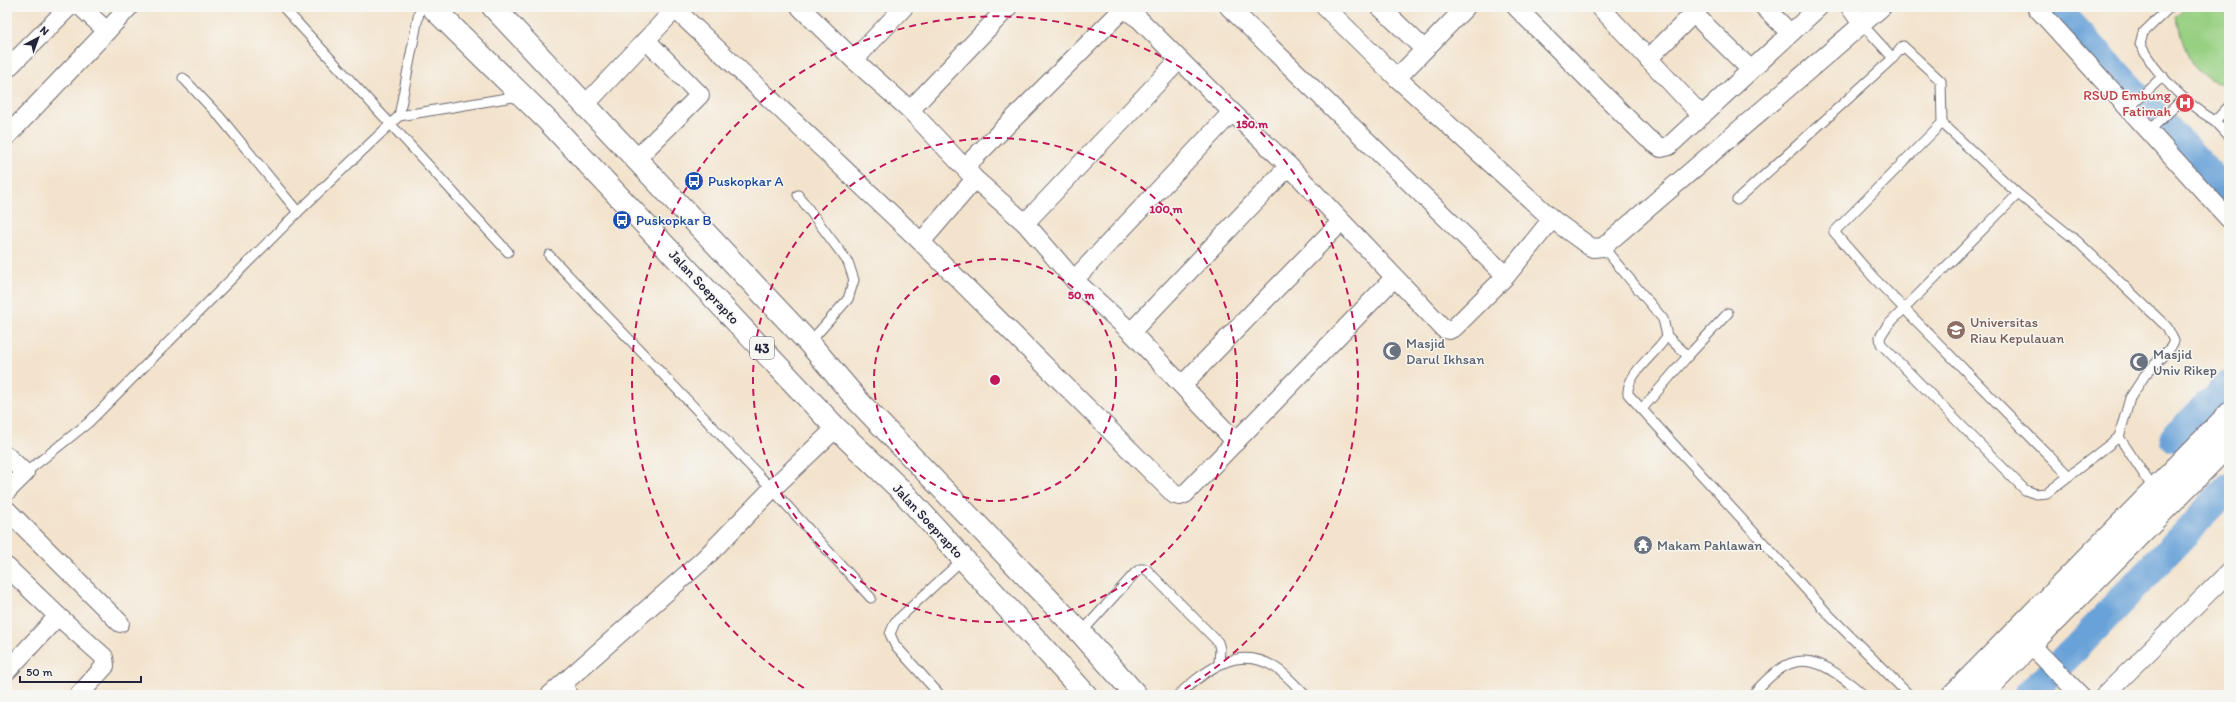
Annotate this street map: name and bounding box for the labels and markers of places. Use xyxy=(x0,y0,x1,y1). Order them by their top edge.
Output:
place label: RSUD Embung Fatimah xyxy=(2083,87,2172,120)
hospital icon: RSUD Embung Fatimah xyxy=(2174,92,2196,114)
bus stop icon: Puskopkar A xyxy=(683,170,705,192)
place label: Puskopkar A xyxy=(708,173,784,190)
bus stop icon: Puskopkar B xyxy=(611,209,633,231)
place label: Puskopkar B xyxy=(636,212,712,229)
place label: Universitas Riau Kepulauan xyxy=(1970,314,2064,347)
school or university icon: Universitas Riau Kepulauan xyxy=(1945,319,1967,341)
place label: Masjid Darul Ikhsan xyxy=(1406,335,1484,368)
mosque icon: Masjid Darul Ikhsan xyxy=(1381,340,1403,362)
place label: Masjid Univ Rikep xyxy=(2153,346,2217,379)
mosque icon: Masjid Univ Rikep xyxy=(2128,351,2150,373)
centre of rings xyxy=(988,373,1002,387)
temple icon: Makam Pahlawan xyxy=(1632,534,1654,556)
place label: Makam Pahlawan xyxy=(1657,537,1762,554)

